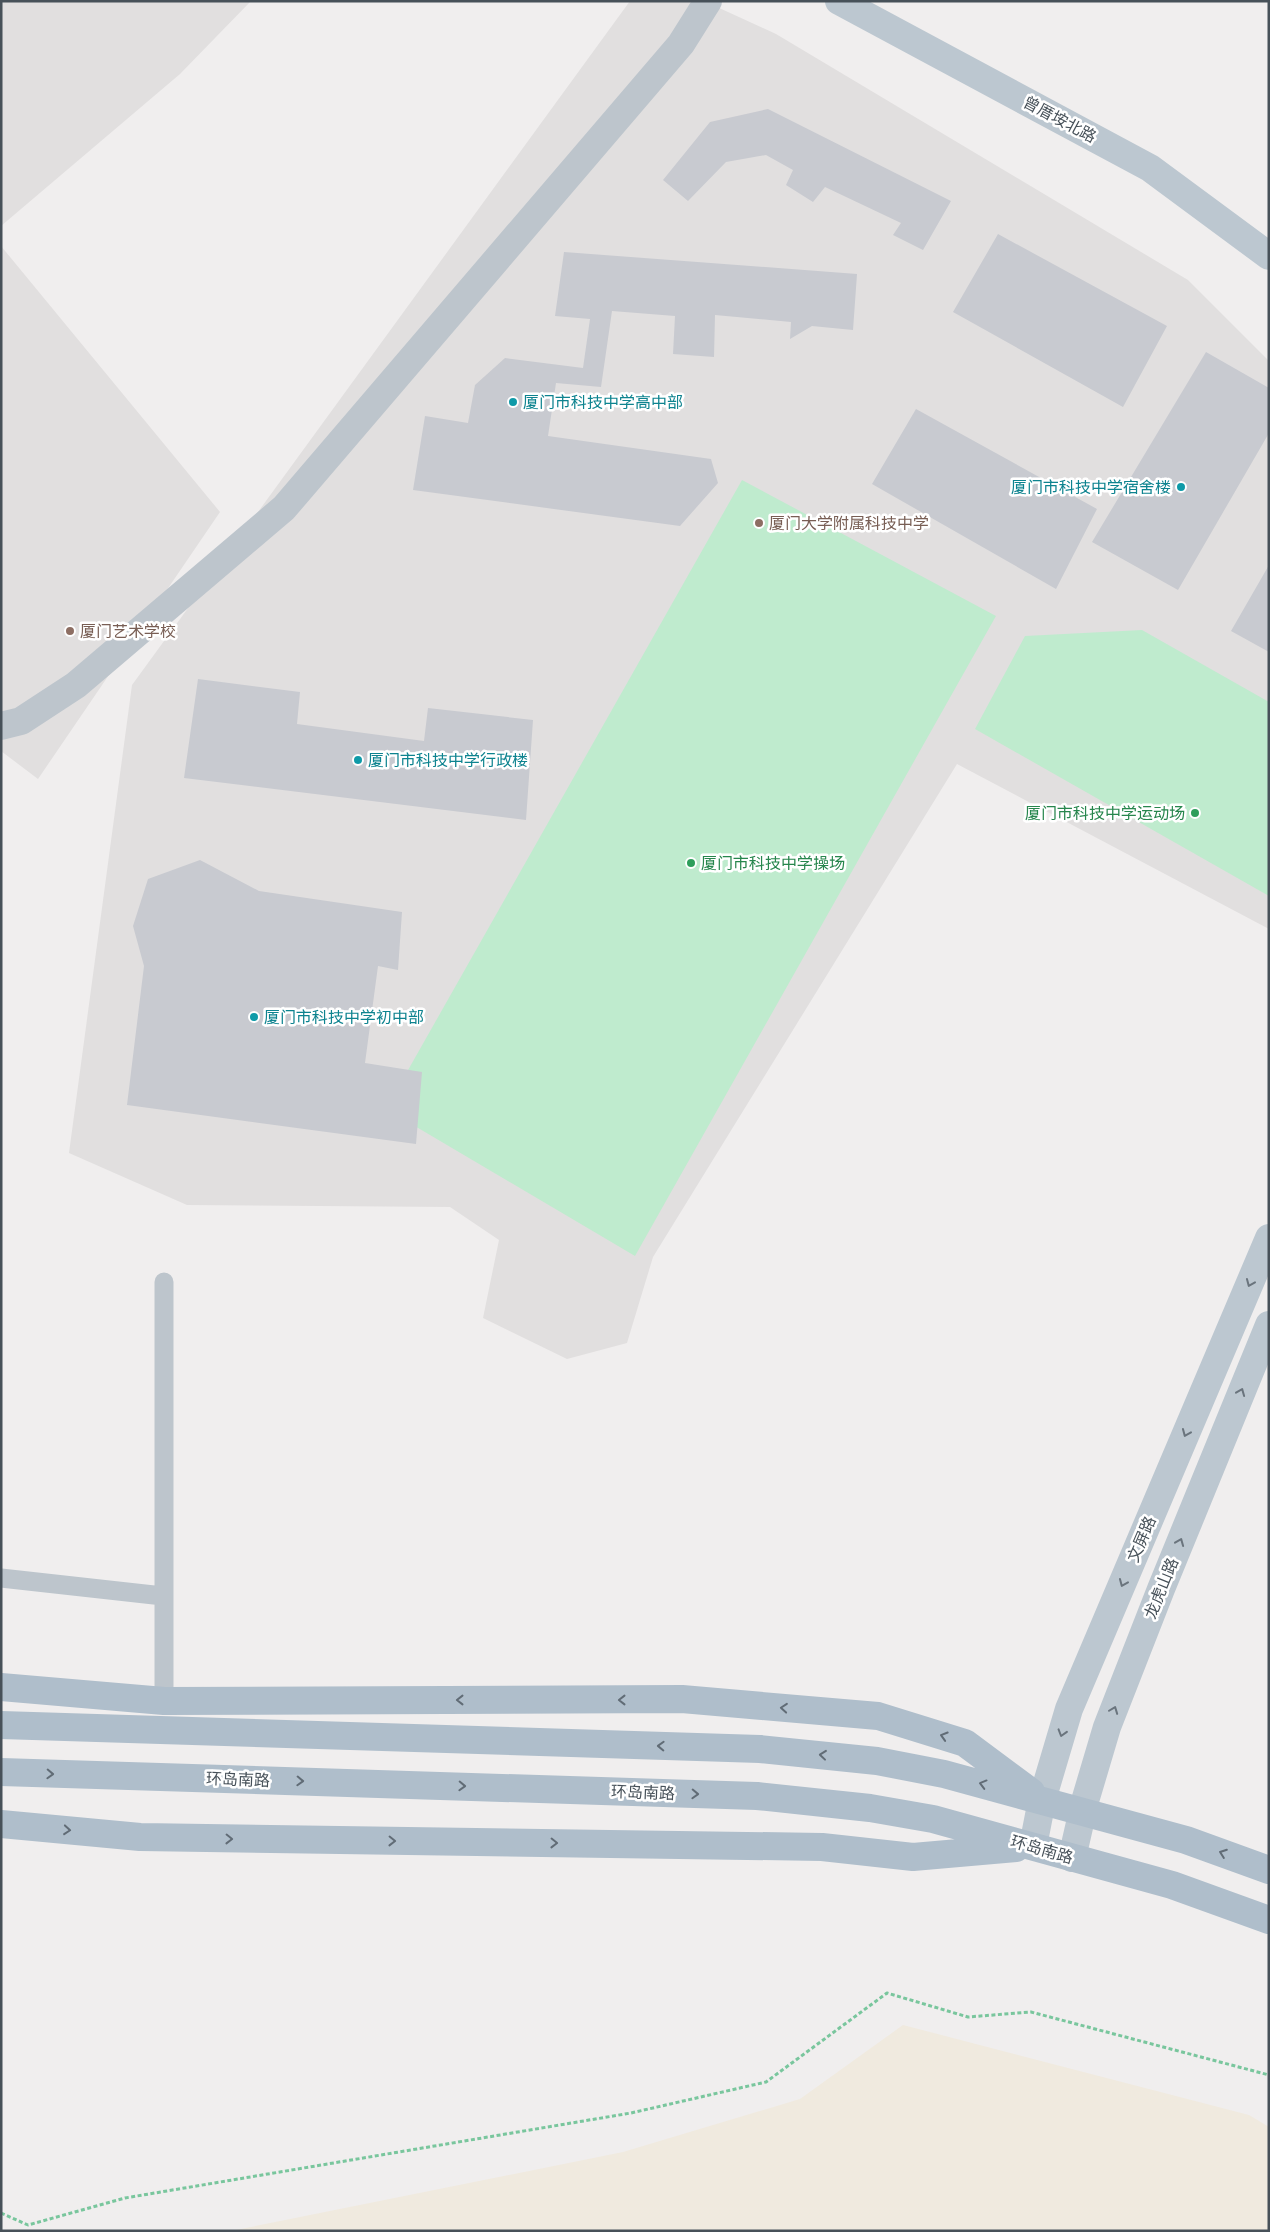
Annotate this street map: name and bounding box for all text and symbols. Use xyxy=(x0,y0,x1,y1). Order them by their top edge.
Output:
street label: 曾厝垵北路 xyxy=(1020,92,1100,147)
place label: 厦门市科技中学高中部 xyxy=(523,393,683,413)
marker: 厦门市科技中学高中部 xyxy=(507,396,519,408)
place label: 厦门市科技中学宿舍楼 xyxy=(1011,478,1171,498)
marker: 厦门市科技中学宿舍楼 xyxy=(1175,481,1187,493)
place label: 厦门大学附属科技中学 xyxy=(769,514,929,534)
marker: 厦门大学附属科技中学 xyxy=(753,517,765,529)
place label: 厦门艺术学校 xyxy=(80,622,176,642)
marker: 厦门艺术学校 xyxy=(64,625,76,637)
place label: 厦门市科技中学行政楼 xyxy=(368,751,528,771)
marker: 厦门市科技中学行政楼 xyxy=(352,754,364,766)
place label: 厦门市科技中学运动场 xyxy=(1025,804,1185,824)
marker: 厦门市科技中学运动场 xyxy=(1189,807,1201,819)
place label: 厦门市科技中学操场 xyxy=(701,854,845,874)
marker: 厦门市科技中学操场 xyxy=(685,857,697,869)
place label: 厦门市科技中学初中部 xyxy=(264,1008,424,1028)
marker: 厦门市科技中学初中部 xyxy=(248,1011,260,1023)
one-way arrow xyxy=(1245,1278,1256,1287)
one-way arrow xyxy=(1235,1388,1246,1397)
one-way arrow xyxy=(1182,1428,1193,1437)
street label: 文屏路 xyxy=(1123,1513,1161,1565)
one-way arrow xyxy=(1173,1538,1184,1547)
street label: 龙虎山路 xyxy=(1141,1555,1183,1622)
one-way arrow xyxy=(1118,1578,1129,1587)
one-way arrow xyxy=(618,1694,626,1705)
one-way arrow xyxy=(456,1695,464,1705)
one-way arrow xyxy=(780,1703,788,1714)
one-way arrow xyxy=(1107,1706,1118,1715)
one-way arrow xyxy=(1058,1729,1068,1737)
one-way arrow xyxy=(940,1732,948,1742)
one-way arrow xyxy=(657,1740,665,1751)
one-way arrow xyxy=(819,1750,827,1761)
one-way arrow xyxy=(46,1769,54,1779)
street label: 环岛南路 xyxy=(206,1769,270,1791)
one-way arrow xyxy=(296,1776,304,1786)
one-way arrow xyxy=(978,1779,987,1790)
one-way arrow xyxy=(459,1781,467,1791)
street label: 环岛南路 xyxy=(611,1782,675,1804)
one-way arrow xyxy=(691,1789,699,1799)
one-way arrow xyxy=(63,1825,71,1836)
street label: 环岛南路 xyxy=(1008,1832,1075,1868)
one-way arrow xyxy=(226,1833,234,1844)
one-way arrow xyxy=(388,1836,396,1846)
one-way arrow xyxy=(551,1838,559,1849)
one-way arrow xyxy=(1219,1849,1228,1859)

